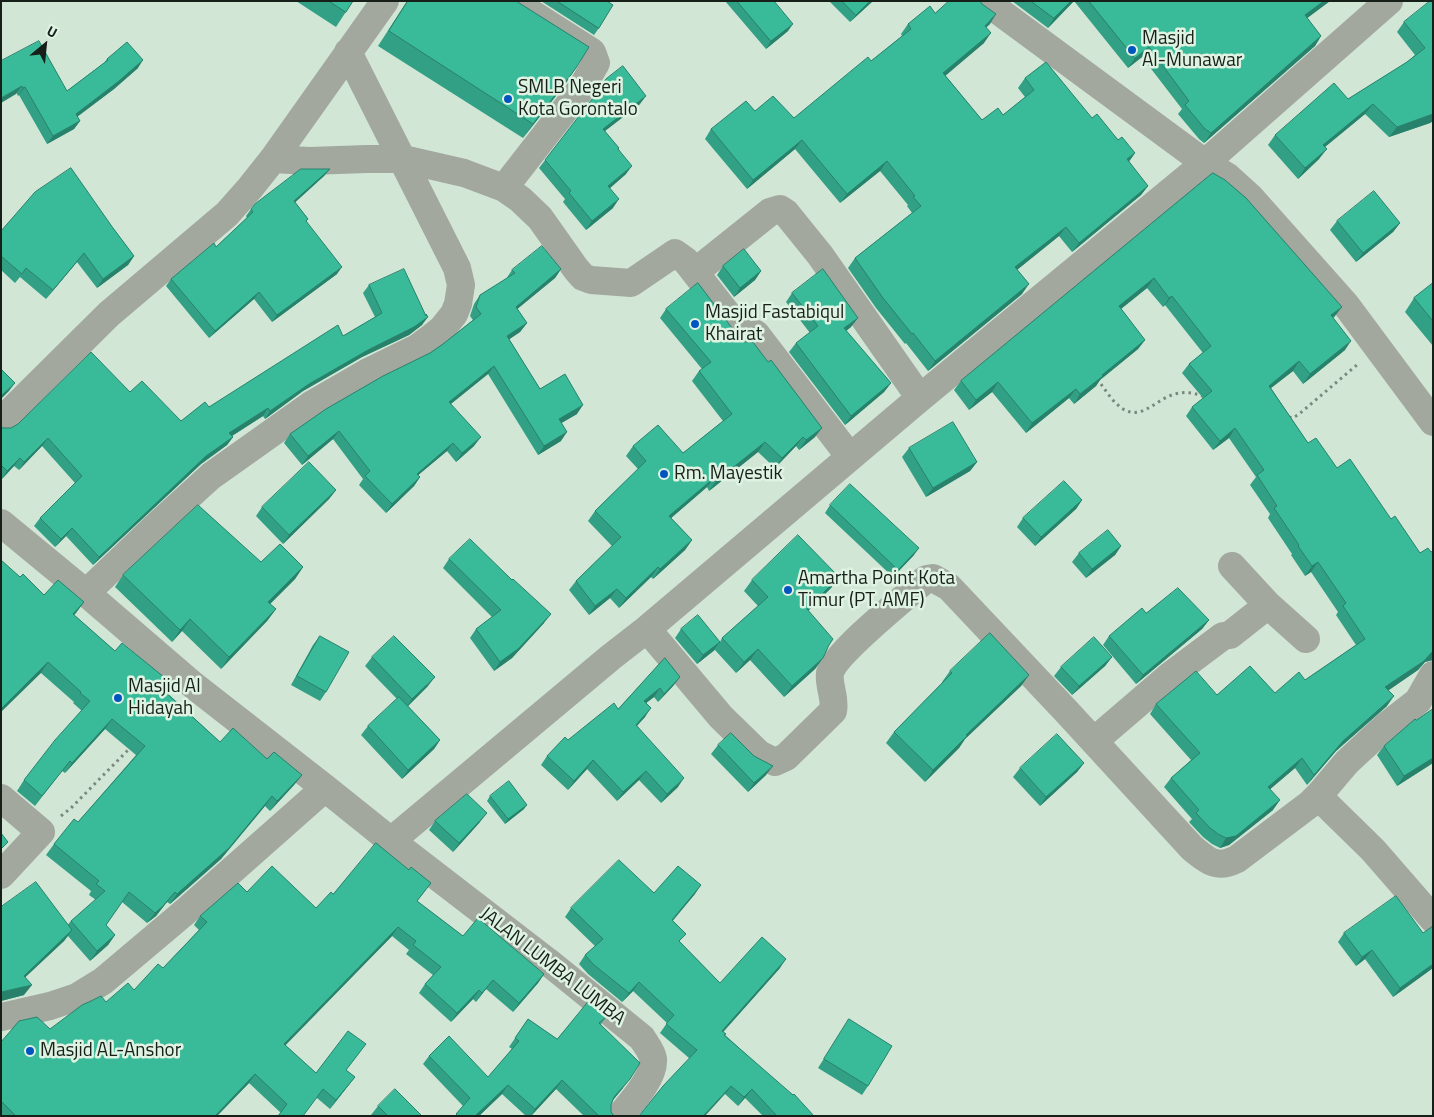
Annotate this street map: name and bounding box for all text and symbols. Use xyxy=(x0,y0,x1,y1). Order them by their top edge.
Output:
north arrow xyxy=(20,20,70,70)
text: U xyxy=(43,20,61,43)
place label: Masjid Al-Munawar xyxy=(1142,28,1242,72)
marker: Masjid Al-Munawar xyxy=(1126,44,1138,56)
place label: SMLB Negeri Kota Gorontalo xyxy=(518,77,638,121)
marker: SMLB Negeri Kota Gorontalo xyxy=(502,93,514,105)
place label: Masjid Fastabiqul Khairat xyxy=(705,302,844,346)
marker: Masjid Fastabiqul Khairat xyxy=(689,318,701,330)
place label: Rm. Mayestik xyxy=(674,463,783,485)
marker: Rm. Mayestik xyxy=(658,468,670,480)
place label: Amartha Point Kota Timur (PT. AMF) xyxy=(798,568,955,612)
marker: Amartha Point Kota Timur (PT. AMF) xyxy=(782,584,794,596)
place label: Masjid Al Hidayah xyxy=(128,676,201,720)
marker: Masjid Al Hidayah xyxy=(112,692,124,704)
street label: JALAN LUMBA LUMBA xyxy=(475,903,629,1031)
place label: Masjid AL-Anshor xyxy=(40,1040,181,1062)
marker: Masjid AL-Anshor xyxy=(24,1045,36,1057)

